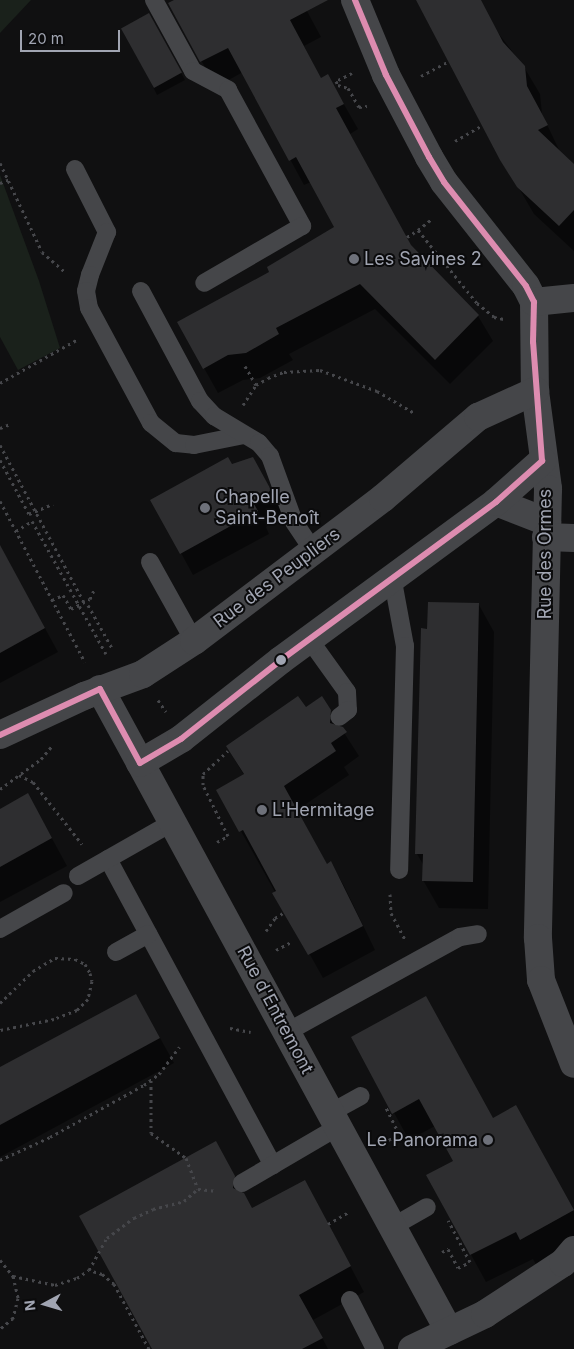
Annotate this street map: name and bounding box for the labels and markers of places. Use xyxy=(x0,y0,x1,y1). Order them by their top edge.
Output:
place label: Les Savines 2 xyxy=(364,248,482,270)
marker: Les Savines 2 xyxy=(348,253,360,265)
place label: Chapelle Saint-Benoît xyxy=(215,487,319,530)
marker: Chapelle Saint-Benoît xyxy=(199,502,211,514)
unlabelled marker xyxy=(276,655,286,665)
place label: L'Hermitage xyxy=(272,799,375,821)
marker: L'Hermitage xyxy=(256,804,268,816)
place label: Le Panorama xyxy=(366,1129,478,1151)
marker: Le Panorama xyxy=(482,1134,494,1146)

